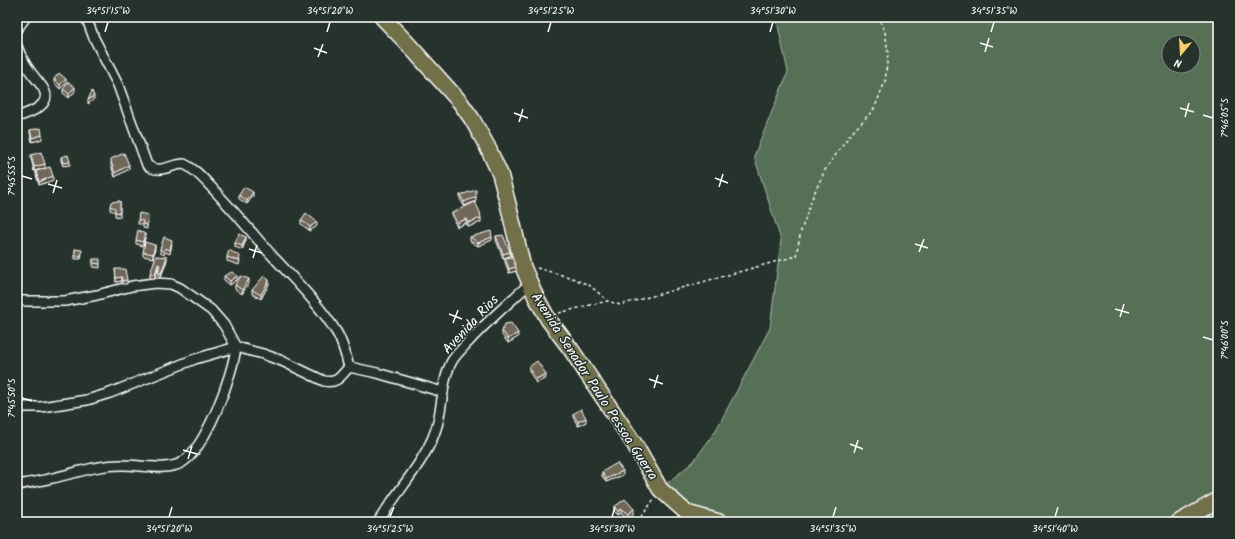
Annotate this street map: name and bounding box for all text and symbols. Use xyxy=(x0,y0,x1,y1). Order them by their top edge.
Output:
text: 34°51'15"W xyxy=(86,3,130,19)
text: 34°51'20"W xyxy=(307,3,353,19)
text: 34°51'25"W xyxy=(528,3,575,19)
text: 34°51'30"W xyxy=(750,3,796,19)
text: 34°51'35"W xyxy=(971,3,1018,19)
north arrow xyxy=(1161,34,1201,74)
text: N xyxy=(1172,53,1184,72)
text: 7°46'05"S xyxy=(1217,98,1233,138)
text: 7°45'55"S xyxy=(4,155,20,196)
street label: Avenida Senador Paulo Pessoa Guerra xyxy=(525,288,663,485)
street label: Avenida Rios xyxy=(437,290,504,359)
text: 7°46'00"S xyxy=(1217,320,1233,360)
text: 7°45'50"S xyxy=(4,378,20,418)
text: 34°51'20"W xyxy=(146,521,192,537)
text: 34°51'25"W xyxy=(367,521,414,537)
text: 34°51'30"W xyxy=(589,521,635,537)
text: 34°51'35"W xyxy=(810,521,857,537)
text: 34°51'40"W xyxy=(1032,521,1078,537)

